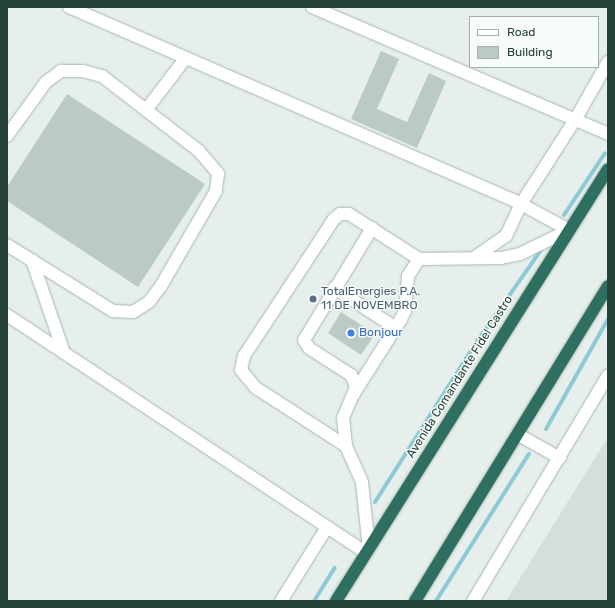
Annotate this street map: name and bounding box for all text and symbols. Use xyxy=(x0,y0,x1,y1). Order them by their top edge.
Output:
legend xyxy=(469,16,599,68)
text: Road xyxy=(507,25,535,39)
text: Building xyxy=(507,45,553,59)
place label: TotalEnergies P.A. 11 DE NOVEMBRO xyxy=(321,285,420,313)
street label: Avenida Comandante Fidel Castro xyxy=(404,293,516,461)
marker: TotalEnergies P.A. 11 DE NOVEMBRO xyxy=(308,294,318,304)
place label: Bonjour xyxy=(359,326,403,340)
marker: Bonjour xyxy=(346,328,356,338)

